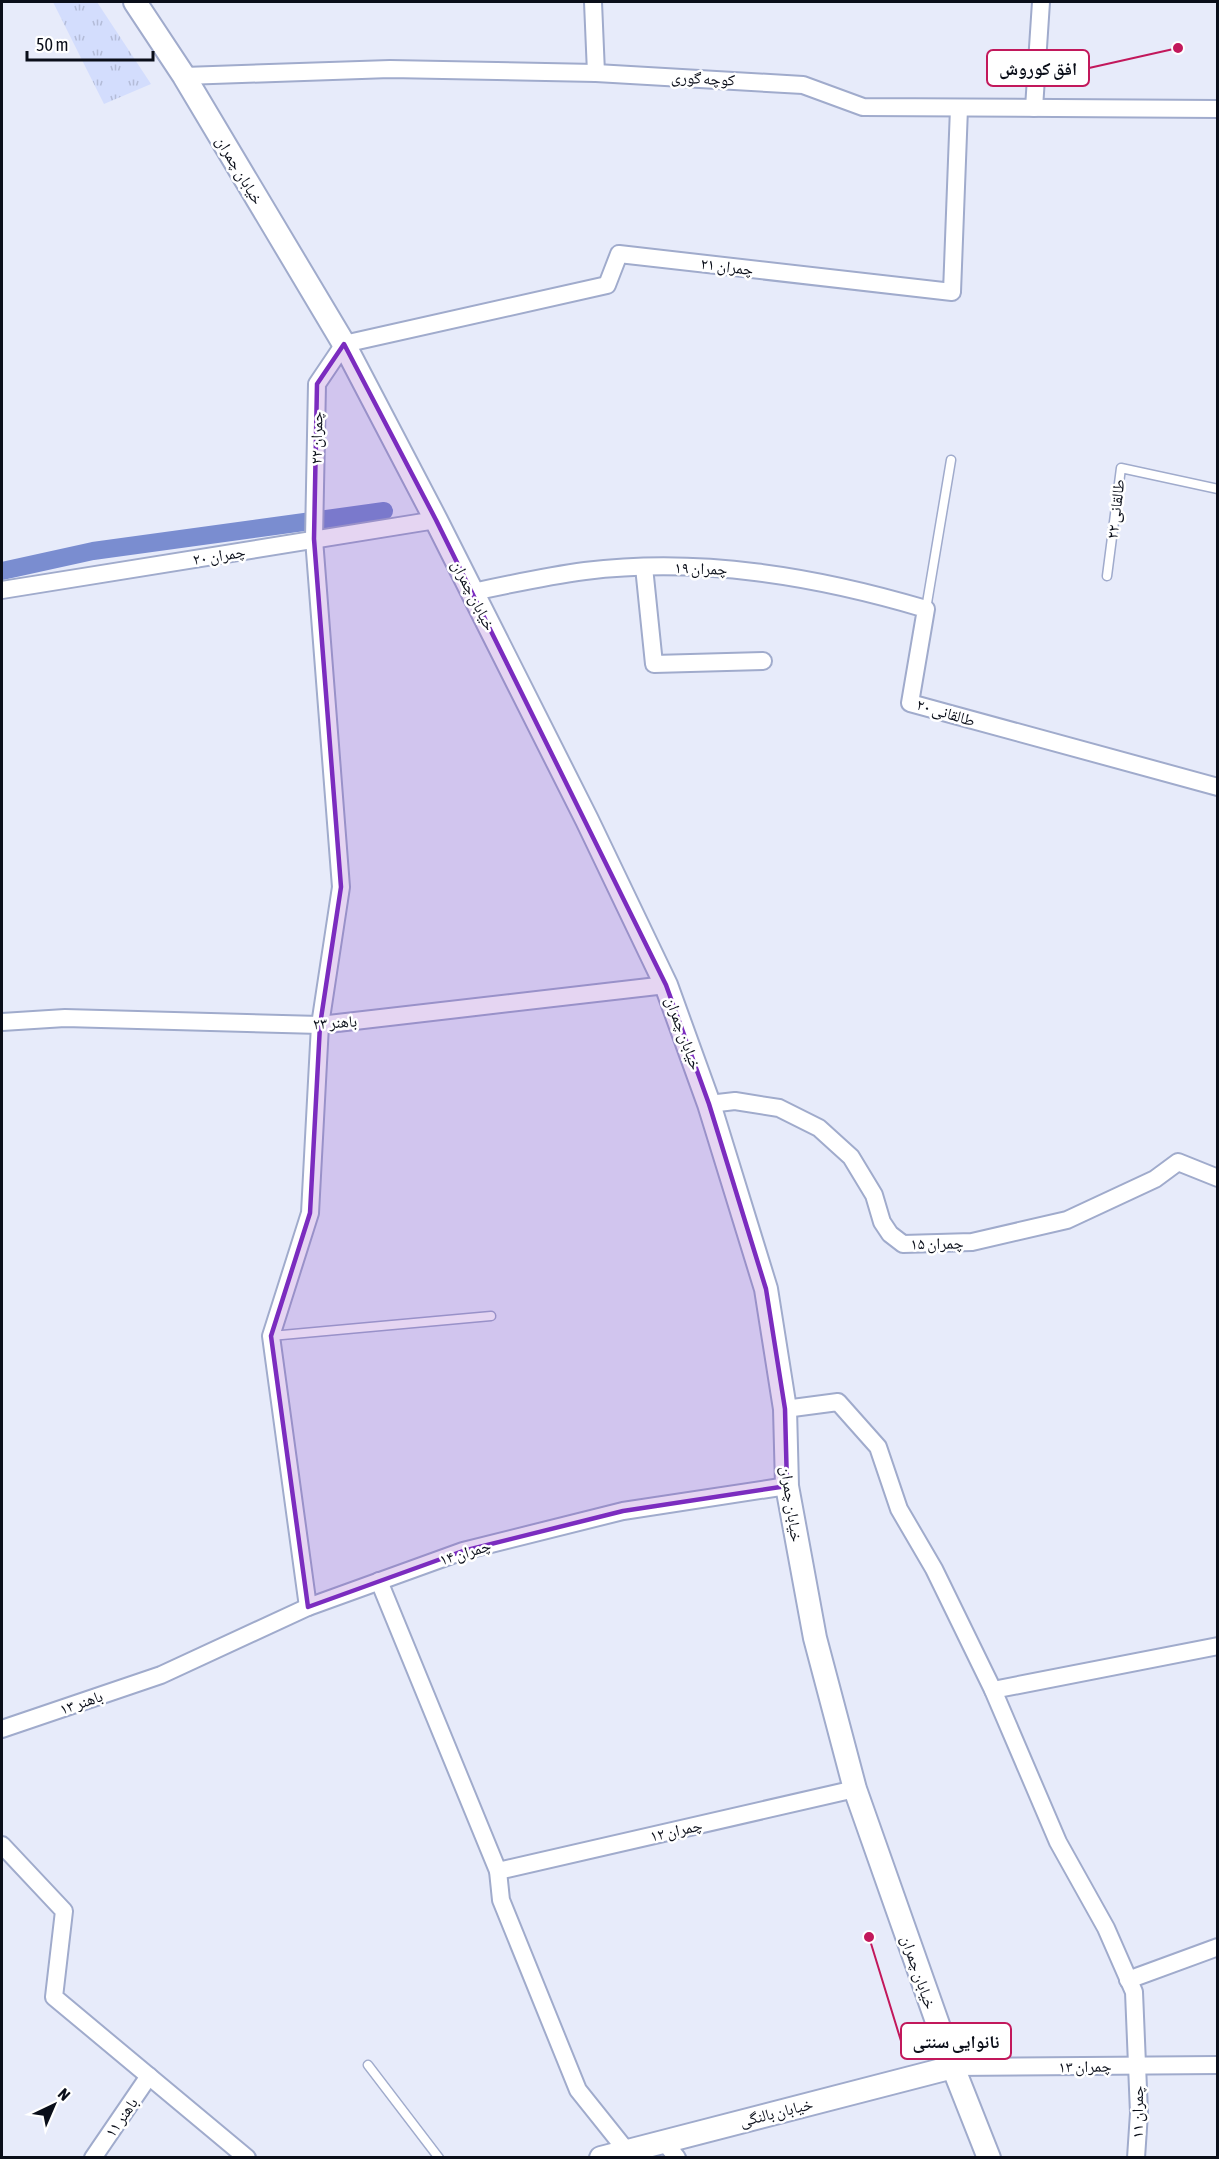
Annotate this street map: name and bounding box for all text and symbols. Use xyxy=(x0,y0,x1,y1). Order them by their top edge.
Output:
scale bar xyxy=(27,24,153,62)
text: 50 m xyxy=(36,34,68,55)
callout: افق کوروش xyxy=(987,50,1089,86)
text: افق کوروش xyxy=(999,58,1077,80)
street label: کوچه گوری xyxy=(671,67,736,91)
street label: خیابان چمران xyxy=(211,133,267,208)
street label: چمران ۲۱ xyxy=(699,254,754,280)
street label: چمران ۲۲ xyxy=(307,411,327,465)
street label: طالقانی ۲۲ xyxy=(1102,478,1130,540)
street label: چمران ۲۰ xyxy=(191,542,247,570)
street label: خیابان چمران xyxy=(447,557,499,634)
street label: چمران ۱۹ xyxy=(674,558,728,580)
street label: طالقانی ۲۰ xyxy=(914,695,977,731)
street label: خیابان چمران xyxy=(661,994,706,1073)
street label: باهنر ۲۳ xyxy=(312,1011,358,1034)
street label: چمران ۱۵ xyxy=(910,1234,964,1254)
street label: خیابان چمران xyxy=(776,1465,806,1543)
street label: چمران ۱۴ xyxy=(437,1536,494,1570)
street label: باهنر ۱۳ xyxy=(57,1686,105,1719)
street label: چمران ۱۲ xyxy=(648,1815,704,1847)
street label: خیابان چمران xyxy=(896,1933,940,2012)
callout: نانوایی سنتی xyxy=(901,2023,1011,2059)
text: نانوایی سنتی xyxy=(913,2031,999,2053)
street label: چمران ۱۳ xyxy=(1058,2057,1112,2077)
north arrow xyxy=(24,2075,84,2135)
text: N xyxy=(55,2084,74,2104)
street label: چمران ۱۱ xyxy=(1128,2086,1148,2139)
street label: باهنر ۱۱ xyxy=(101,2094,142,2141)
street label: خیابان بالنگی xyxy=(738,2094,815,2132)

